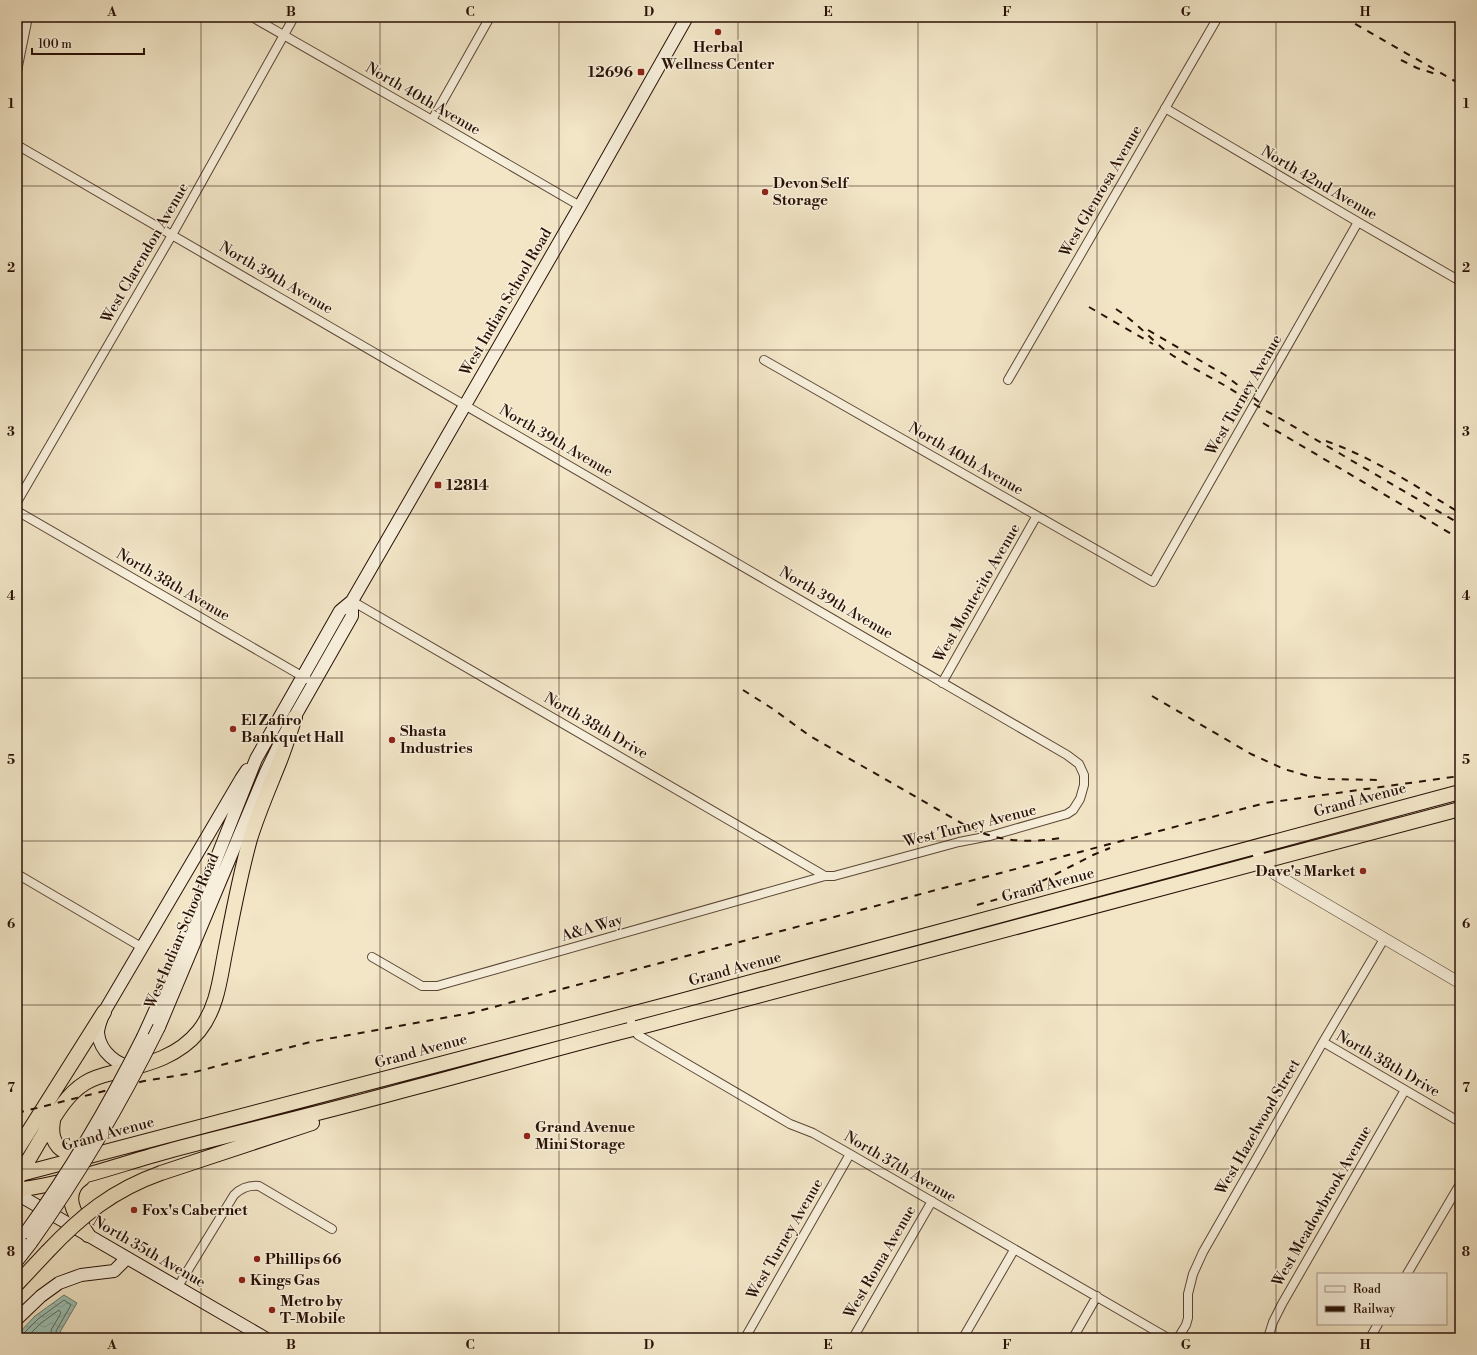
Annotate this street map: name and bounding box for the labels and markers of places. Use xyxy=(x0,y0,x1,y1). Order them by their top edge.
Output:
marker: Herbal Wellness Center xyxy=(713,27,723,37)
place label: Herbal Wellness Center xyxy=(660,38,775,74)
place label: 12696 xyxy=(588,63,634,82)
marker: 12696 xyxy=(636,67,646,77)
place label: Devon Self Storage xyxy=(773,174,849,210)
marker: Devon Self Storage xyxy=(760,187,770,197)
place label: 12814 xyxy=(446,476,489,495)
marker: 12814 xyxy=(433,480,443,490)
place label: El Zafiro Bankquet Hall xyxy=(241,711,344,747)
place label: Shasta Industries xyxy=(400,722,473,758)
marker: El Zafiro Bankquet Hall xyxy=(228,724,238,734)
marker: Shasta Industries xyxy=(387,735,397,745)
place label: Dave's Market xyxy=(1255,862,1356,881)
marker: Dave's Market xyxy=(1358,866,1368,876)
place label: Grand Avenue Mini Storage xyxy=(535,1118,635,1154)
marker: Grand Avenue Mini Storage xyxy=(522,1131,532,1141)
place label: Fox's Cabernet xyxy=(142,1201,248,1220)
marker: Fox's Cabernet xyxy=(129,1205,139,1215)
place label: Phillips 66 xyxy=(265,1250,342,1269)
marker: Phillips 66 xyxy=(252,1254,262,1264)
place label: Kings Gas xyxy=(250,1271,320,1290)
marker: Kings Gas xyxy=(237,1275,247,1285)
place label: Metro by T-Mobile xyxy=(280,1292,346,1328)
marker: Metro by T-Mobile xyxy=(267,1305,277,1315)

